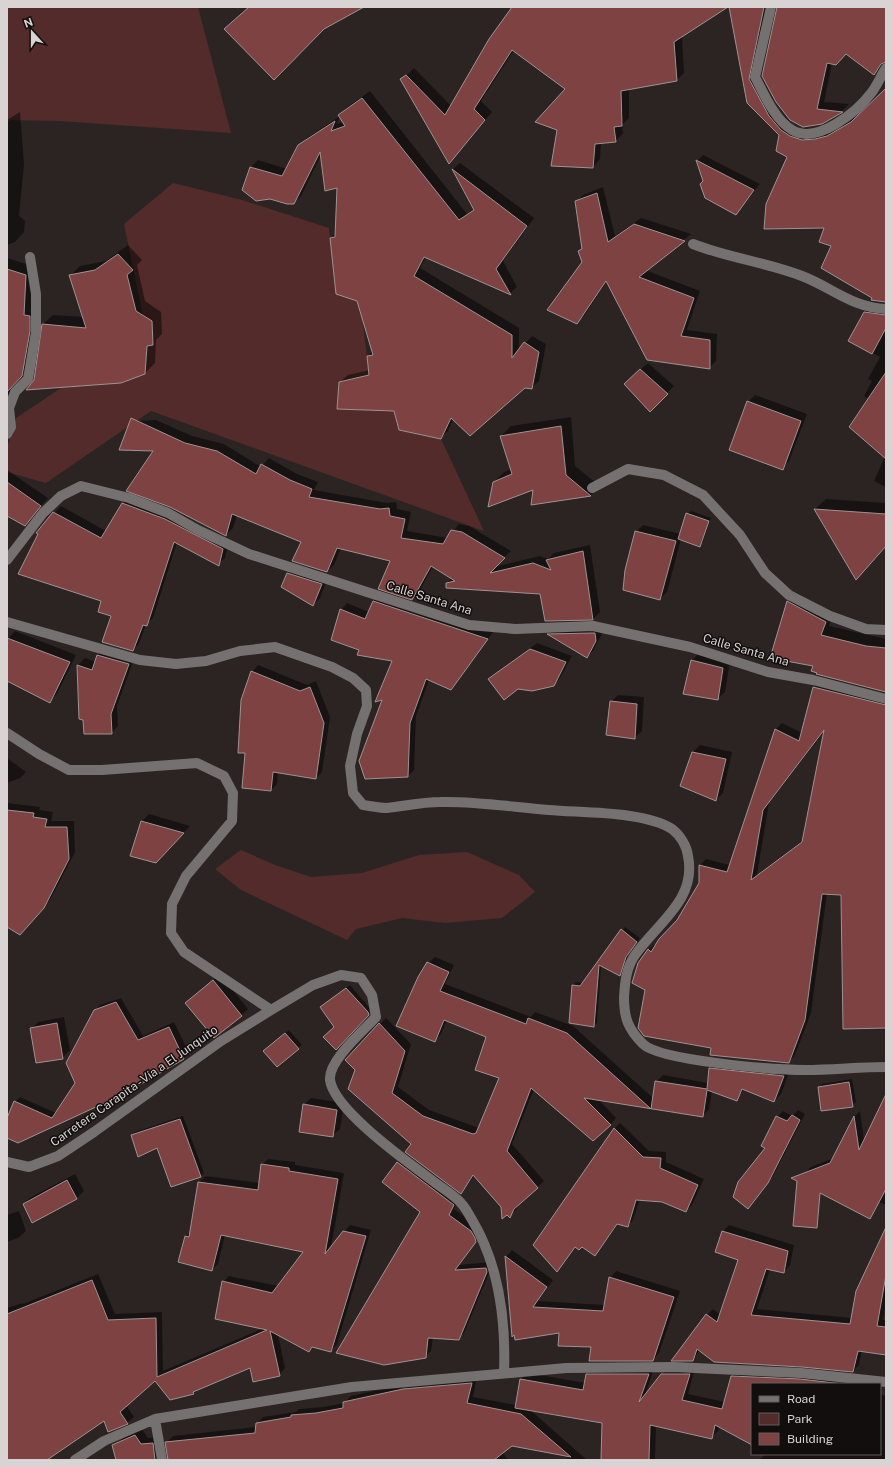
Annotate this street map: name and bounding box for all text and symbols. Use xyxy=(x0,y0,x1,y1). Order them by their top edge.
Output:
north arrow xyxy=(12,12,52,52)
text: N xyxy=(22,16,35,30)
street label: Calle Santa Ana xyxy=(384,578,474,618)
street label: Calle Santa Ana xyxy=(701,631,791,669)
street label: Carretera Carapita - Vía a El Junquito xyxy=(48,1023,220,1149)
legend xyxy=(751,1383,881,1455)
text: Road xyxy=(787,1392,815,1406)
text: Park xyxy=(787,1412,813,1426)
text: Building xyxy=(787,1432,833,1446)

